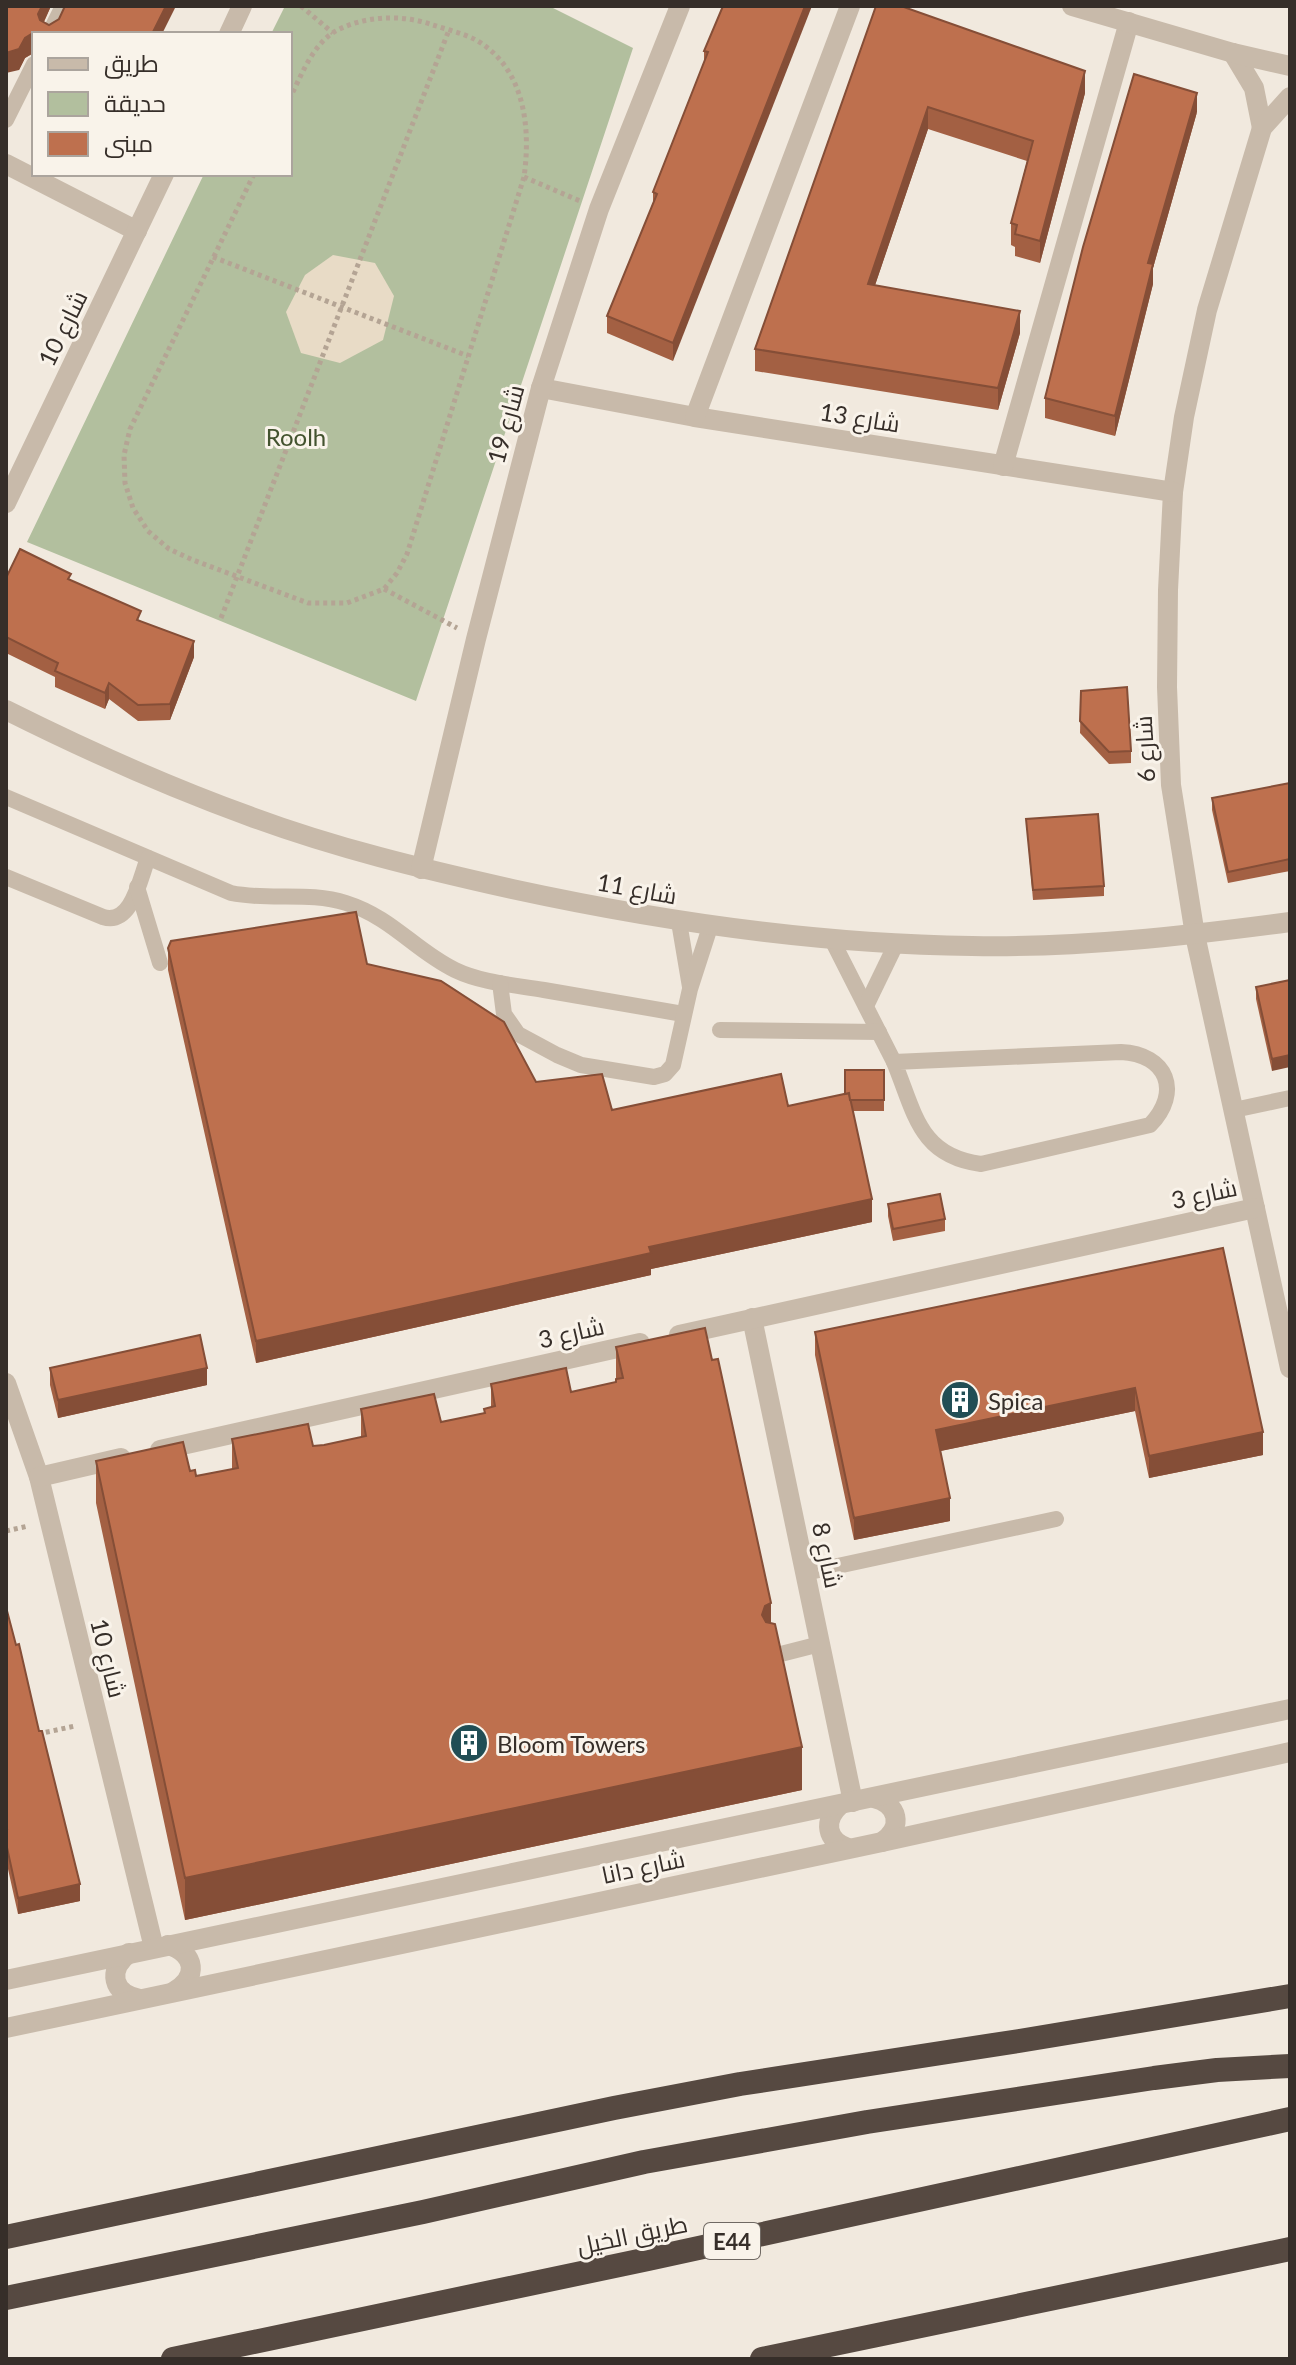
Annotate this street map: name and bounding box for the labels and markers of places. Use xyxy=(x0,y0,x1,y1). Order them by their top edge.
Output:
building icon: Spica xyxy=(939,1379,981,1421)
place label: Spica xyxy=(988,1386,1043,1415)
building icon: Bloom Towers xyxy=(448,1722,490,1764)
place label: Bloom Towers xyxy=(497,1729,645,1758)

